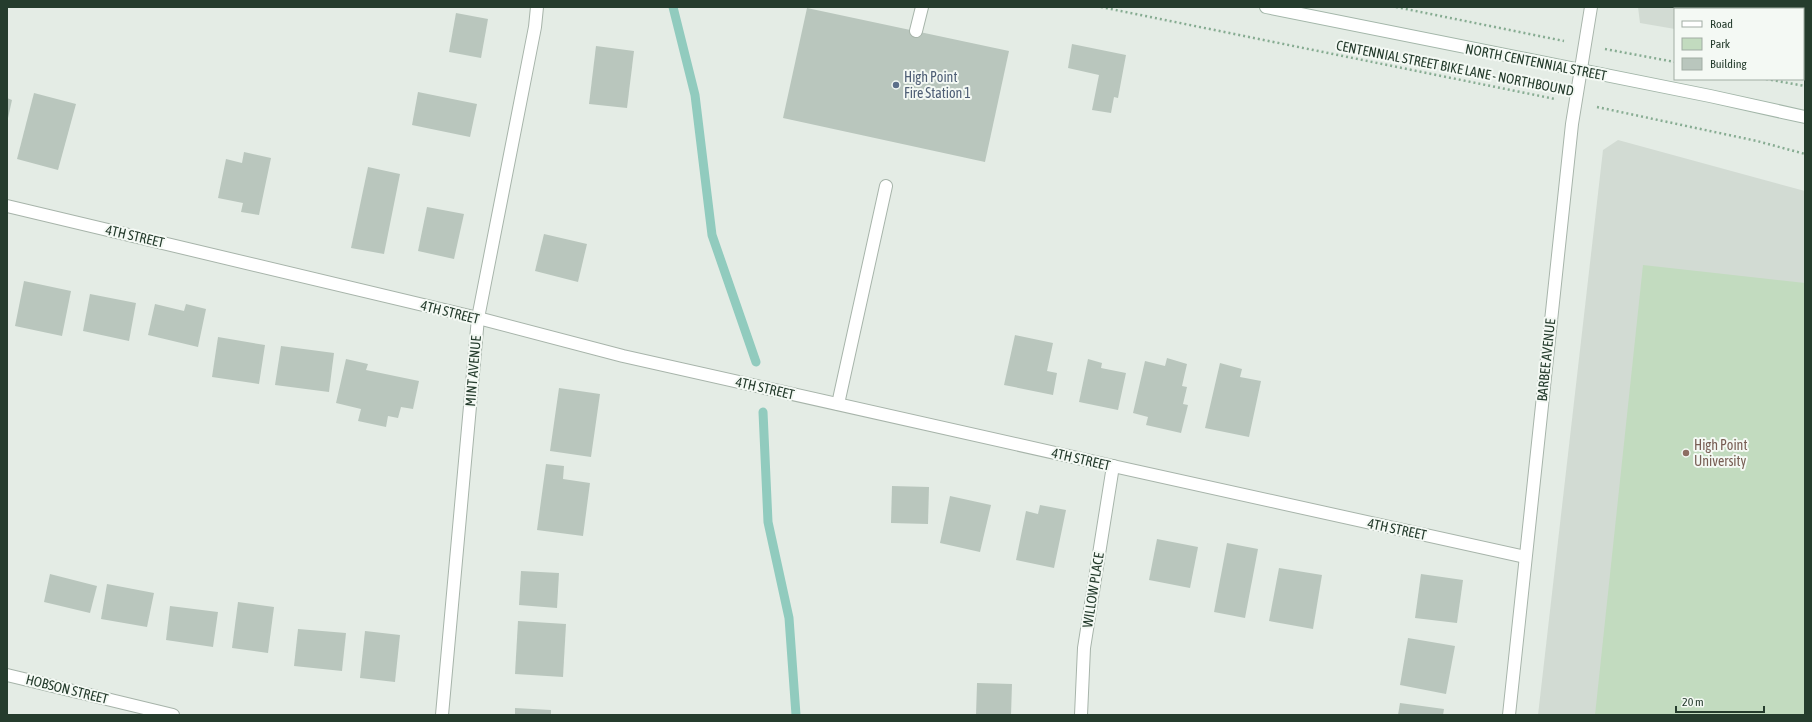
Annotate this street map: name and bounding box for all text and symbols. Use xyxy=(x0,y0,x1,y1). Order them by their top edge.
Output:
legend xyxy=(1674,8,1804,80)
text: Road xyxy=(1710,17,1733,31)
street label: CENTENNIAL STREET BIKE LANE - NORTHBOUND xyxy=(1335,37,1575,99)
text: Park xyxy=(1710,37,1731,51)
street label: NORTH CENTENNIAL STREET xyxy=(1464,40,1608,84)
text: Building xyxy=(1710,57,1748,71)
place label: High Point Fire Station 1 xyxy=(904,69,971,101)
marker: High Point Fire Station 1 xyxy=(891,80,901,90)
street label: 4TH STREET xyxy=(104,221,166,251)
street label: 4TH STREET xyxy=(419,297,481,327)
street label: BARBEE AVENUE xyxy=(1534,318,1558,402)
street label: MINT AVENUE xyxy=(462,335,484,407)
street label: 4TH STREET xyxy=(734,373,796,403)
place label: High Point University xyxy=(1694,437,1747,469)
street label: 4TH STREET xyxy=(1050,444,1112,474)
marker: High Point University xyxy=(1681,448,1691,458)
street label: 4TH STREET xyxy=(1366,515,1428,543)
street label: WILLOW PLACE xyxy=(1079,551,1107,629)
street label: HOBSON STREET xyxy=(24,671,110,707)
scale bar xyxy=(1676,688,1764,714)
text: 20 m xyxy=(1682,695,1704,709)

